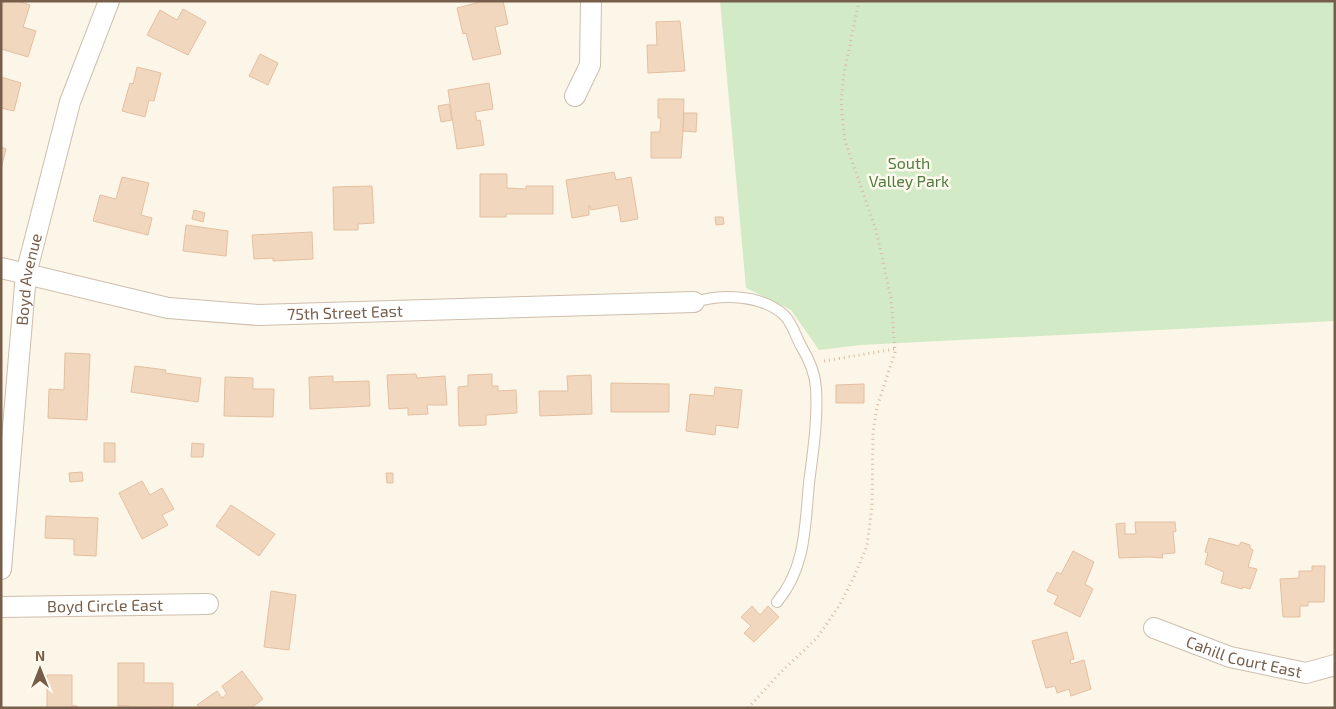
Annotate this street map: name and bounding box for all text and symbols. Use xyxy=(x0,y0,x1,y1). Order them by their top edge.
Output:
park label: South Valley Park xyxy=(869,153,949,190)
street label: Boyd Avenue xyxy=(12,231,45,326)
street label: 75th Street East xyxy=(287,301,403,323)
street label: Boyd Circle East xyxy=(47,595,163,615)
street label: Cahill Court East xyxy=(1184,631,1304,681)
north arrow xyxy=(15,644,65,694)
text: N xyxy=(35,647,45,664)

